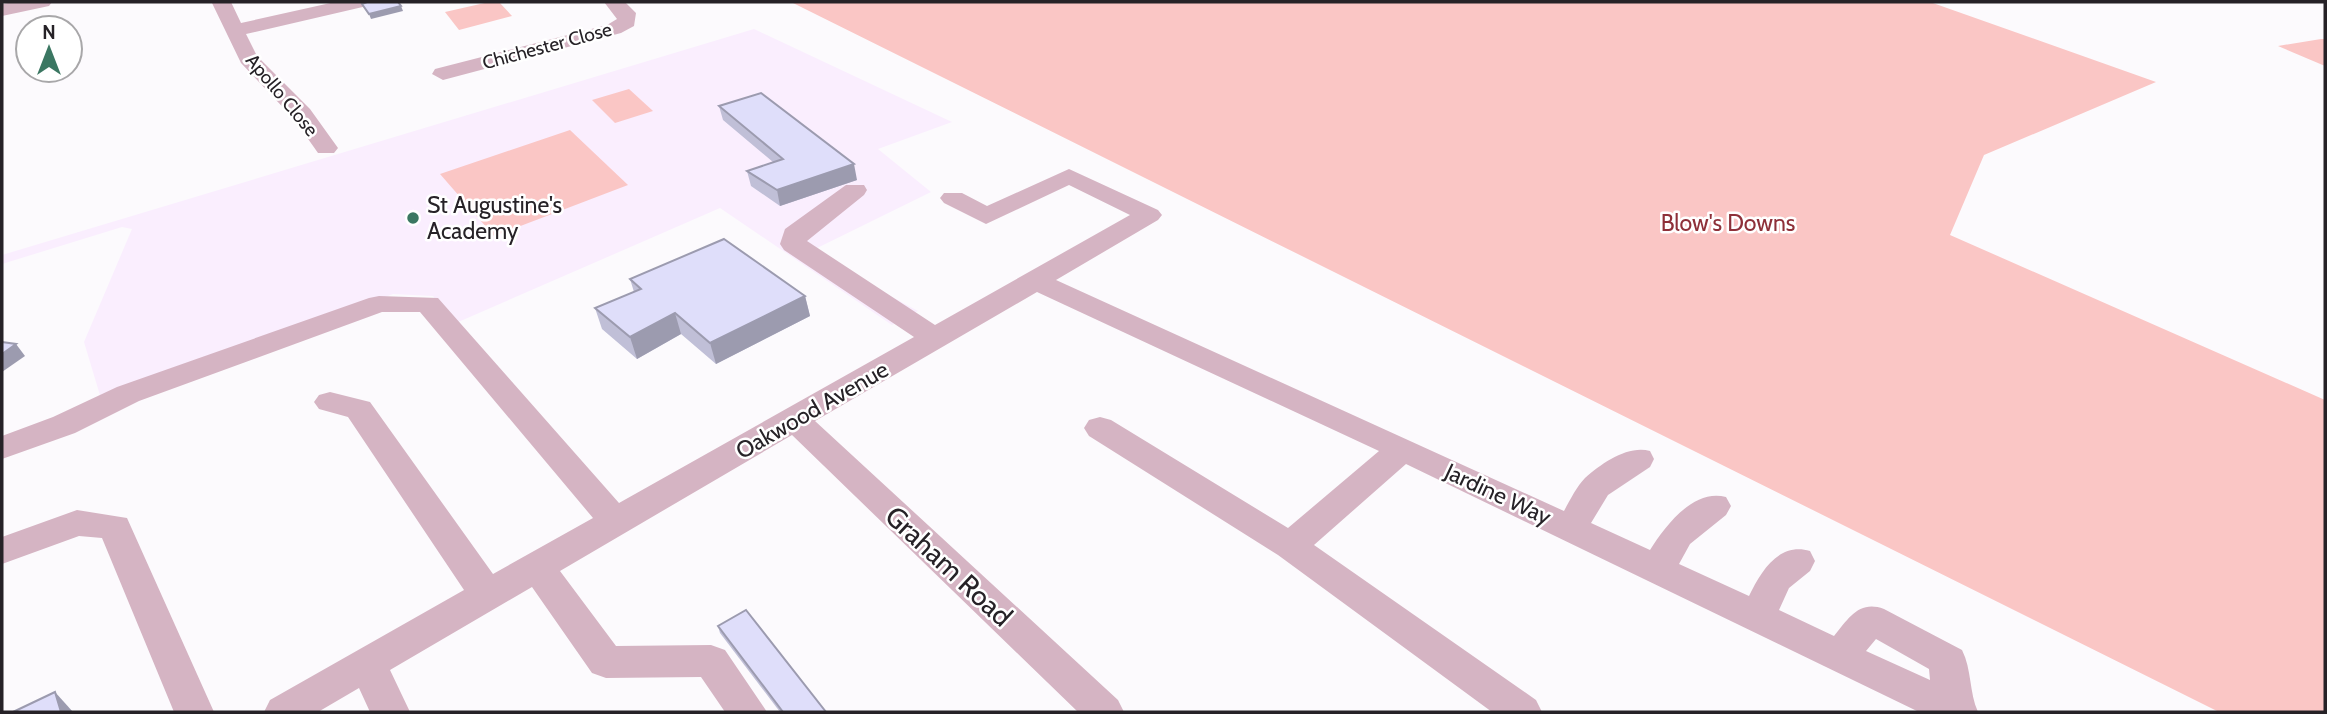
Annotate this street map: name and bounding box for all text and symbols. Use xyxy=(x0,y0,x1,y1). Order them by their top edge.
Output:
north arrow xyxy=(14,14,84,84)
street label: Chichester Close xyxy=(480,18,614,74)
text: N xyxy=(42,21,56,44)
street label: Apollo Close xyxy=(241,49,323,141)
place label: St Augustine's Academy xyxy=(427,191,562,245)
park label: Blow's Downs xyxy=(1661,209,1795,237)
marker: St Augustine's Academy xyxy=(405,210,421,226)
street label: Oakwood Avenue xyxy=(731,355,893,465)
street label: Jardine Way xyxy=(1439,457,1556,531)
street label: Graham Road xyxy=(879,499,1019,633)

